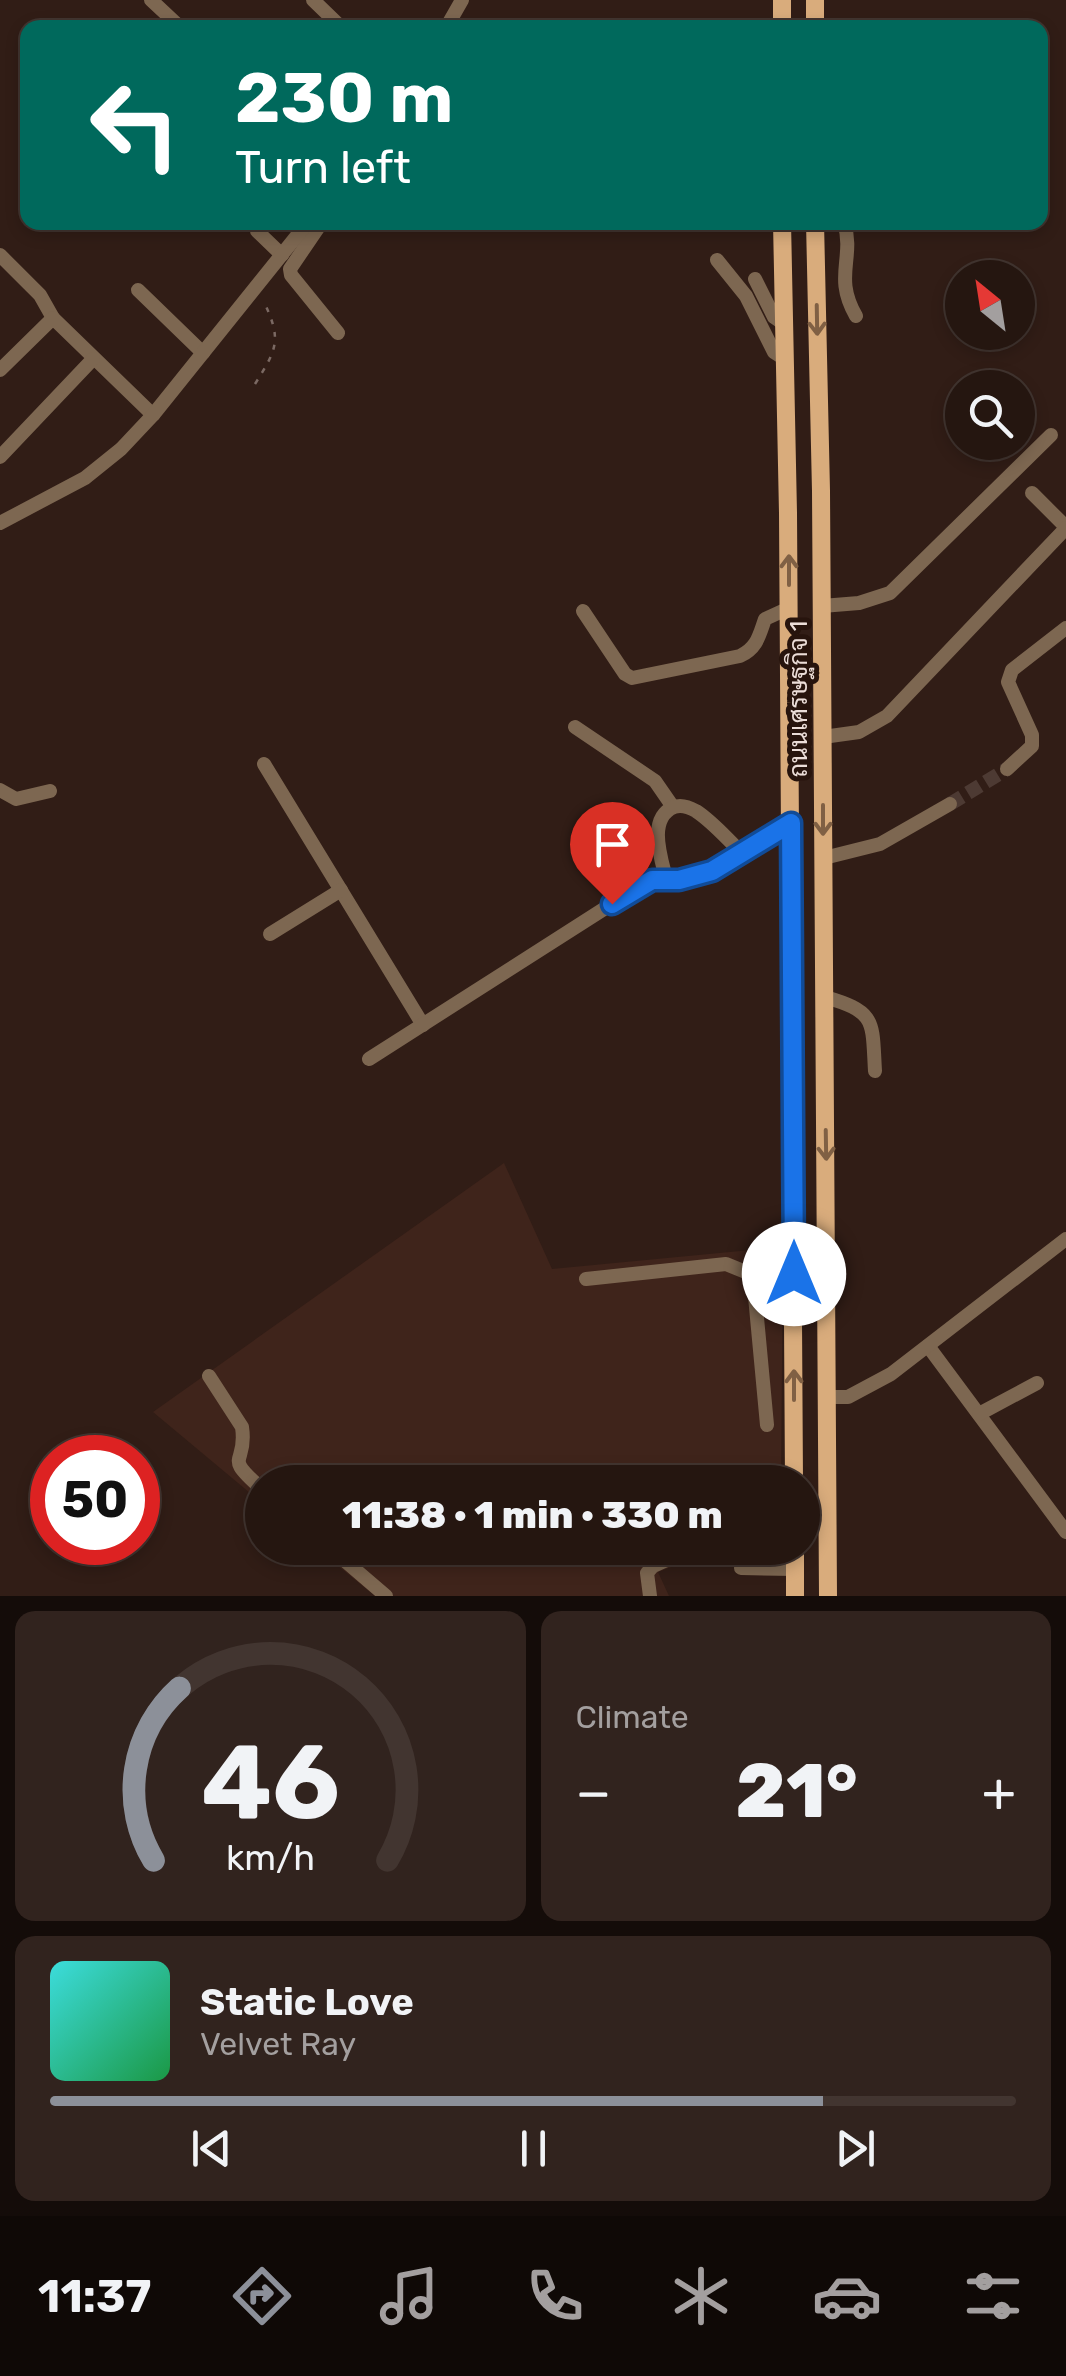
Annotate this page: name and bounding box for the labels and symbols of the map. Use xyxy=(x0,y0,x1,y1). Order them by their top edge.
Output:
north arrow xyxy=(945,260,1035,350)
one-way arrow xyxy=(808,303,827,335)
one-way arrow xyxy=(780,555,798,588)
street label: ถนนเศรษฐกิจ 1 xyxy=(783,621,815,777)
pin xyxy=(570,802,655,905)
one-way arrow xyxy=(814,803,833,835)
one-way arrow xyxy=(817,1128,836,1160)
position arrow xyxy=(742,1222,846,1326)
one-way arrow xyxy=(784,1370,804,1402)
speed limit sign: 50 xyxy=(30,1435,160,1565)

